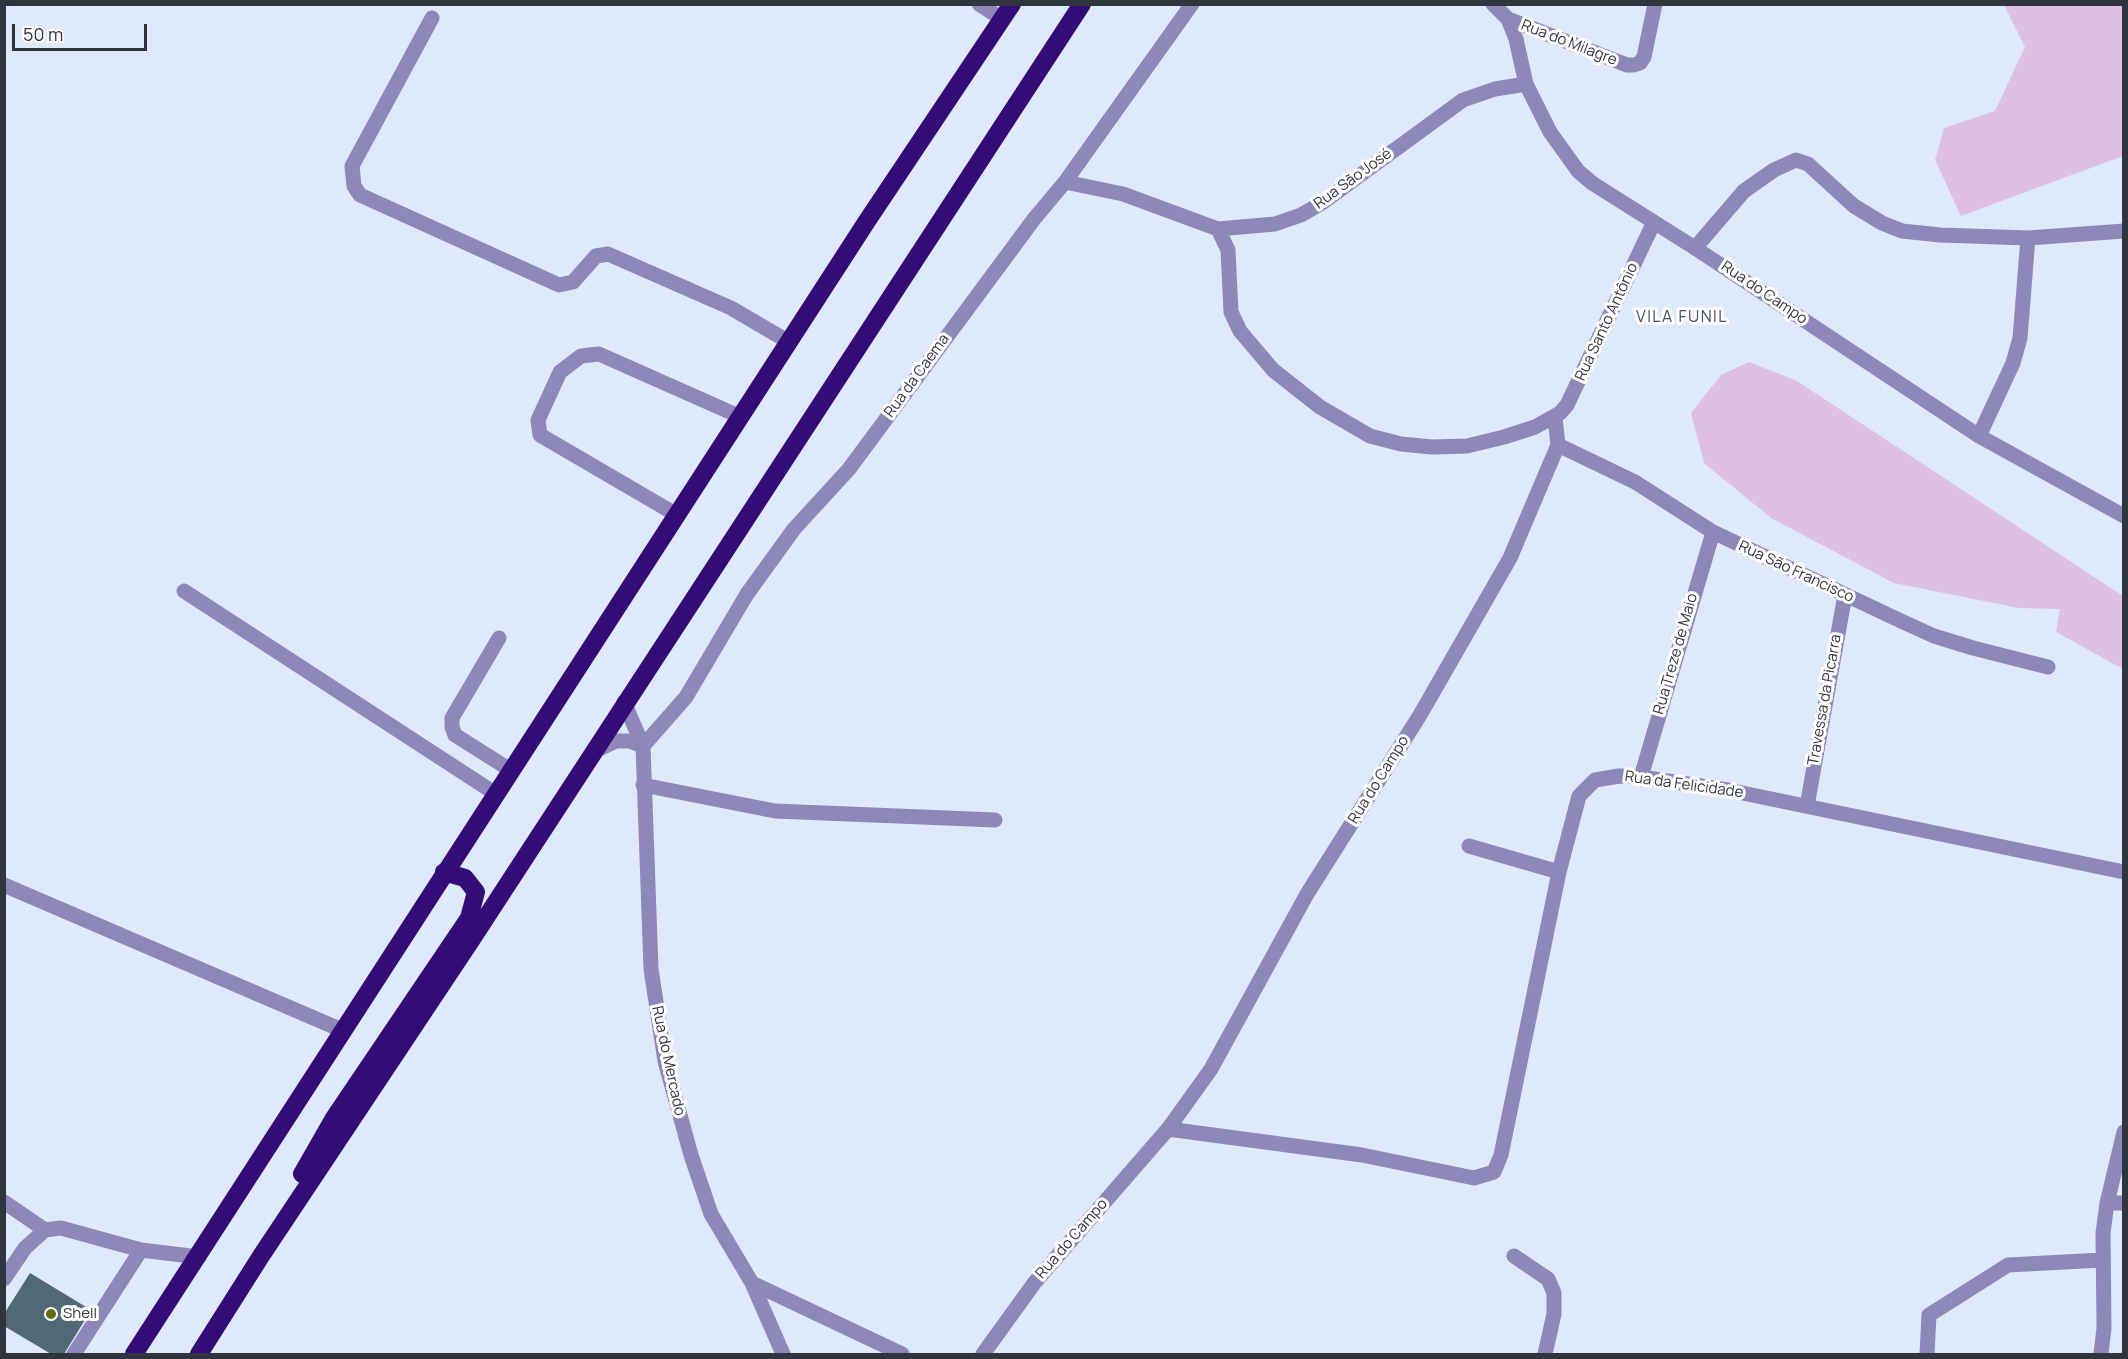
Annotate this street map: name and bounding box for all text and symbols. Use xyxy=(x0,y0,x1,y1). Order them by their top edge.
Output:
scale bar xyxy=(15,12,150,50)
street label: Rua do Milagre xyxy=(1518,16,1620,70)
text: 50 m xyxy=(23,22,63,46)
street label: Rua São José xyxy=(1311,145,1395,213)
street label: Rua do Campo xyxy=(1718,258,1810,328)
street label: Rua Santo Antônio xyxy=(1572,260,1642,384)
district label: VILA FUNIL xyxy=(1636,308,1728,328)
street label: Rua da Caema xyxy=(881,331,953,421)
street label: Rua São Francisco xyxy=(1735,537,1857,607)
street label: Rua Treze de Maio xyxy=(1650,591,1702,717)
street label: Travessa da Picarra xyxy=(1805,633,1845,767)
street label: Rua do Campo xyxy=(1345,733,1413,827)
street label: Rua da Felicidade xyxy=(1624,768,1744,802)
street label: Rua do Mercado xyxy=(648,1005,688,1117)
street label: Rua do Campo xyxy=(1032,1195,1112,1283)
place label: Shell xyxy=(63,1305,97,1323)
marker: Shell xyxy=(44,1307,58,1321)

